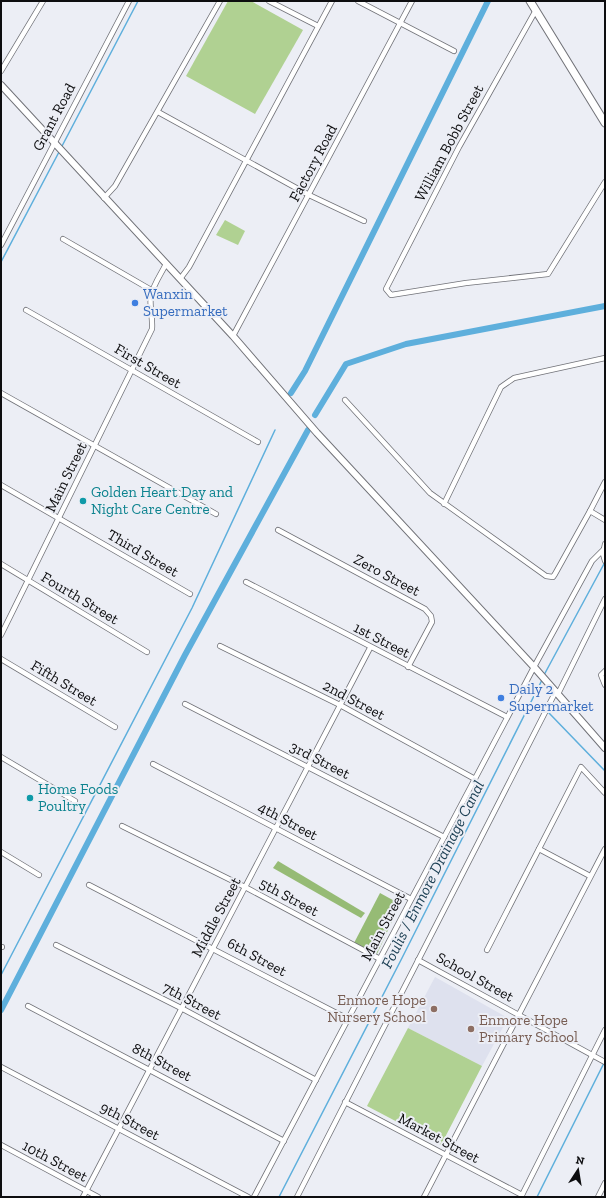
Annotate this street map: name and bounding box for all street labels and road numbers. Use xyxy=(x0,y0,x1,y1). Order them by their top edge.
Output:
street label: Grant Road xyxy=(29,80,80,154)
street label: William Bobb Street xyxy=(411,81,488,204)
street label: Factory Road xyxy=(285,121,341,205)
street label: First Street xyxy=(111,340,185,392)
street label: Main Street xyxy=(41,438,91,515)
street label: Third Street xyxy=(104,525,182,581)
street label: Zero Street xyxy=(351,550,424,600)
street label: Fourth Street xyxy=(38,568,122,628)
street label: 1st Street xyxy=(351,618,414,662)
street label: Fifth Street xyxy=(28,656,101,710)
street label: 2nd Street xyxy=(320,676,388,724)
street label: 3rd Street xyxy=(287,737,353,783)
street label: 4th Street xyxy=(255,798,321,844)
street label: Middle Street xyxy=(187,874,245,960)
street label: 5th Street xyxy=(256,874,322,920)
street label: Main Street xyxy=(357,888,409,964)
street label: 6th Street xyxy=(224,934,290,980)
street label: School Street xyxy=(433,948,517,1006)
street label: 7th Street xyxy=(160,978,225,1024)
street label: 8th Street xyxy=(129,1039,195,1085)
street label: 9th Street xyxy=(97,1098,163,1144)
street label: Market Street xyxy=(395,1109,483,1167)
street label: 10th Street xyxy=(19,1136,91,1186)

